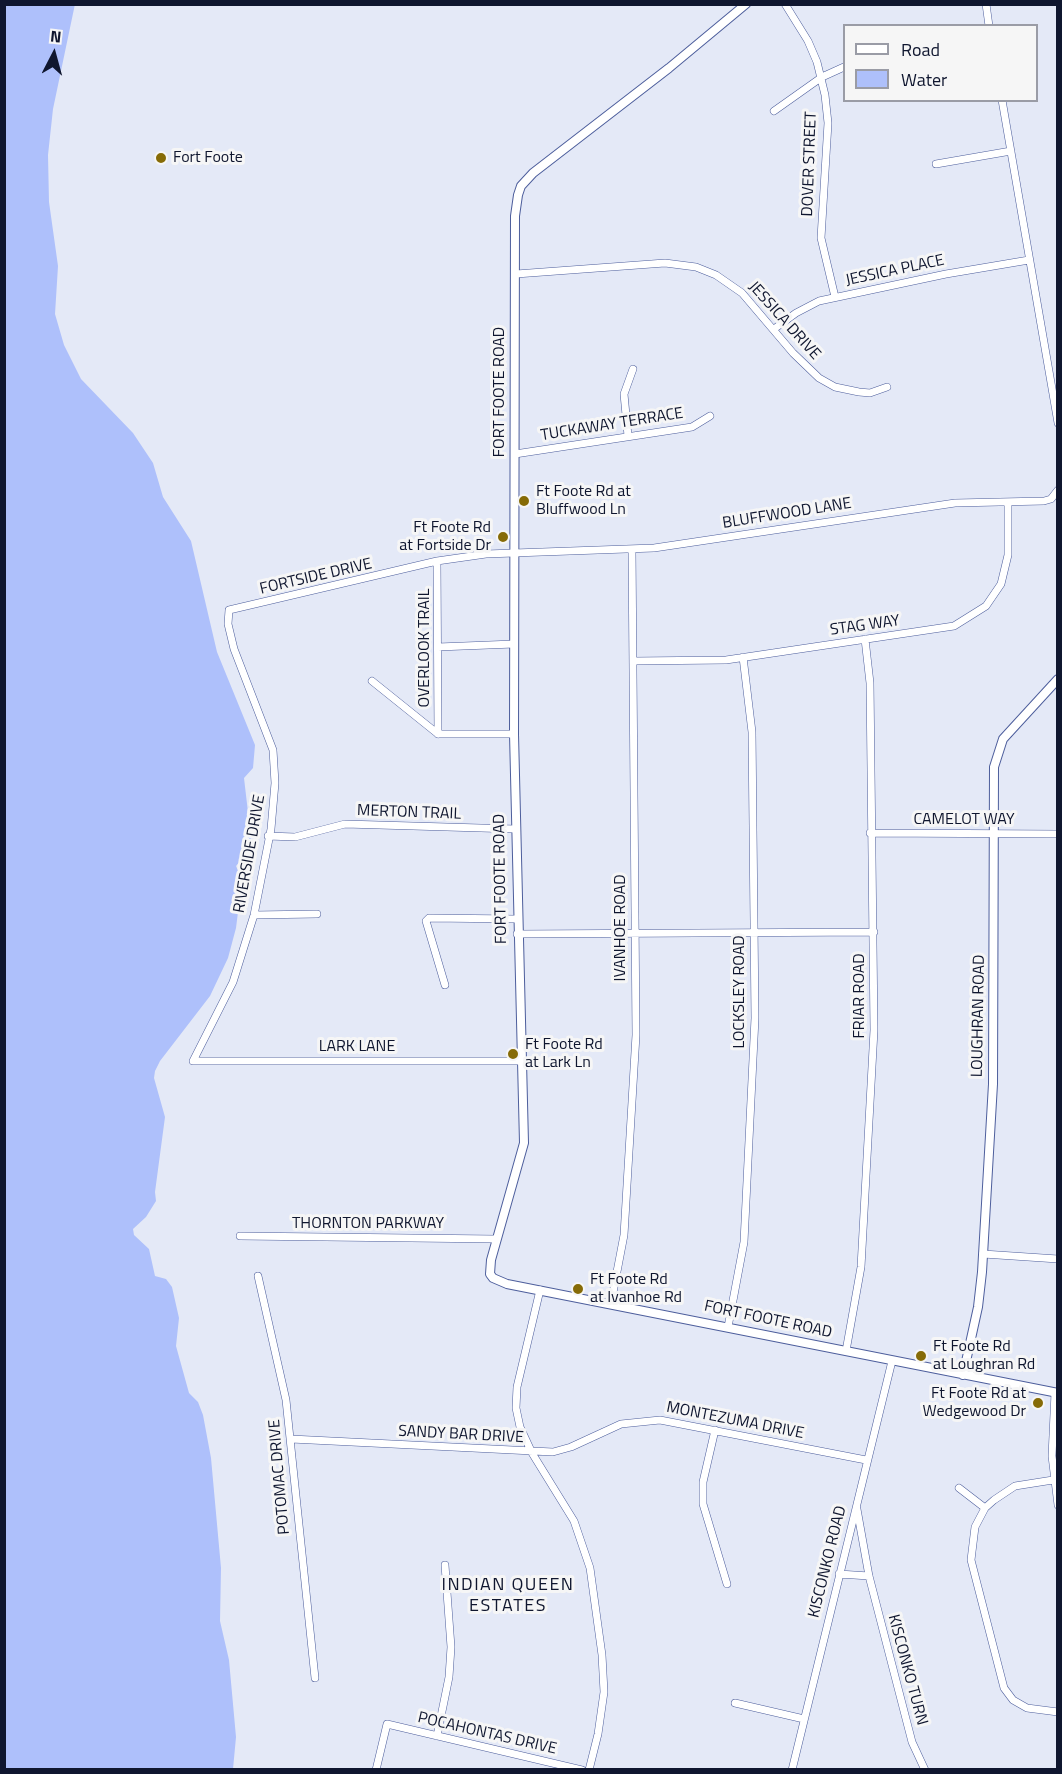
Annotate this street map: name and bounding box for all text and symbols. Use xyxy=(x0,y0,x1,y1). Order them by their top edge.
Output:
north arrow xyxy=(24,24,84,84)
text: N xyxy=(49,24,63,49)
legend xyxy=(843,24,1038,102)
text: Road xyxy=(901,36,940,63)
text: Water xyxy=(901,66,947,93)
street label: DOVER STREET xyxy=(799,111,821,217)
place label: Fort Foote xyxy=(173,148,243,168)
marker: Fort Foote xyxy=(154,151,168,165)
street label: JESSICA PLACE xyxy=(844,251,946,291)
street label: JESSICA DRIVE xyxy=(744,278,824,364)
street label: FORT FOOTE ROAD xyxy=(490,327,510,457)
street label: TUCKAWAY TERRACE xyxy=(539,404,685,446)
place label: Ft Foote Rd at Bluffwood Ln xyxy=(536,482,631,520)
marker: Ft Foote Rd at Bluffwood Ln xyxy=(517,494,531,508)
street label: BLUFFWOOD LANE xyxy=(721,494,853,534)
place label: Ft Foote Rd at Fortside Dr xyxy=(399,518,491,556)
marker: Ft Foote Rd at Fortside Dr xyxy=(496,530,510,544)
street label: FORTSIDE DRIVE xyxy=(258,555,374,599)
street label: OVERLOOK TRAIL xyxy=(415,589,435,707)
street label: STAG WAY xyxy=(829,612,901,640)
street label: RIVERSIDE DRIVE xyxy=(230,794,270,914)
street label: MERTON TRAIL xyxy=(357,802,461,824)
street label: CAMELOT WAY xyxy=(913,810,1015,830)
street label: FORT FOOTE ROAD xyxy=(490,814,512,944)
street label: IVANHOE ROAD xyxy=(611,875,631,981)
street label: LOCKSLEY ROAD xyxy=(730,935,750,1049)
street label: FRIAR ROAD xyxy=(850,953,870,1039)
street label: LOUGHRAN ROAD xyxy=(968,955,990,1077)
place label: Ft Foote Rd at Lark Ln xyxy=(525,1035,603,1073)
street label: LARK LANE xyxy=(319,1037,395,1057)
marker: Ft Foote Rd at Lark Ln xyxy=(506,1047,520,1061)
street label: THORNTON PARKWAY xyxy=(292,1214,444,1234)
place label: Ft Foote Rd at Ivanhoe Rd xyxy=(590,1270,682,1308)
marker: Ft Foote Rd at Ivanhoe Rd xyxy=(571,1282,585,1296)
street label: FORT FOOTE ROAD xyxy=(702,1297,834,1343)
place label: Ft Foote Rd at Loughran Rd xyxy=(933,1337,1035,1375)
marker: Ft Foote Rd at Loughran Rd xyxy=(914,1349,928,1363)
place label: Ft Foote Rd at Wedgewood Dr xyxy=(923,1384,1026,1422)
marker: Ft Foote Rd at Wedgewood Dr xyxy=(1031,1396,1045,1410)
street label: MONTEZUMA DRIVE xyxy=(665,1398,805,1444)
street label: POTOMAC DRIVE xyxy=(265,1419,295,1535)
street label: SANDY BAR DRIVE xyxy=(398,1422,524,1448)
street label: KISCONKO ROAD xyxy=(805,1504,851,1620)
district label: INDIAN QUEEN ESTATES xyxy=(441,1575,575,1618)
street label: KISCONKO TURN xyxy=(883,1612,931,1728)
street label: POCAHONTAS DRIVE xyxy=(416,1709,558,1759)

